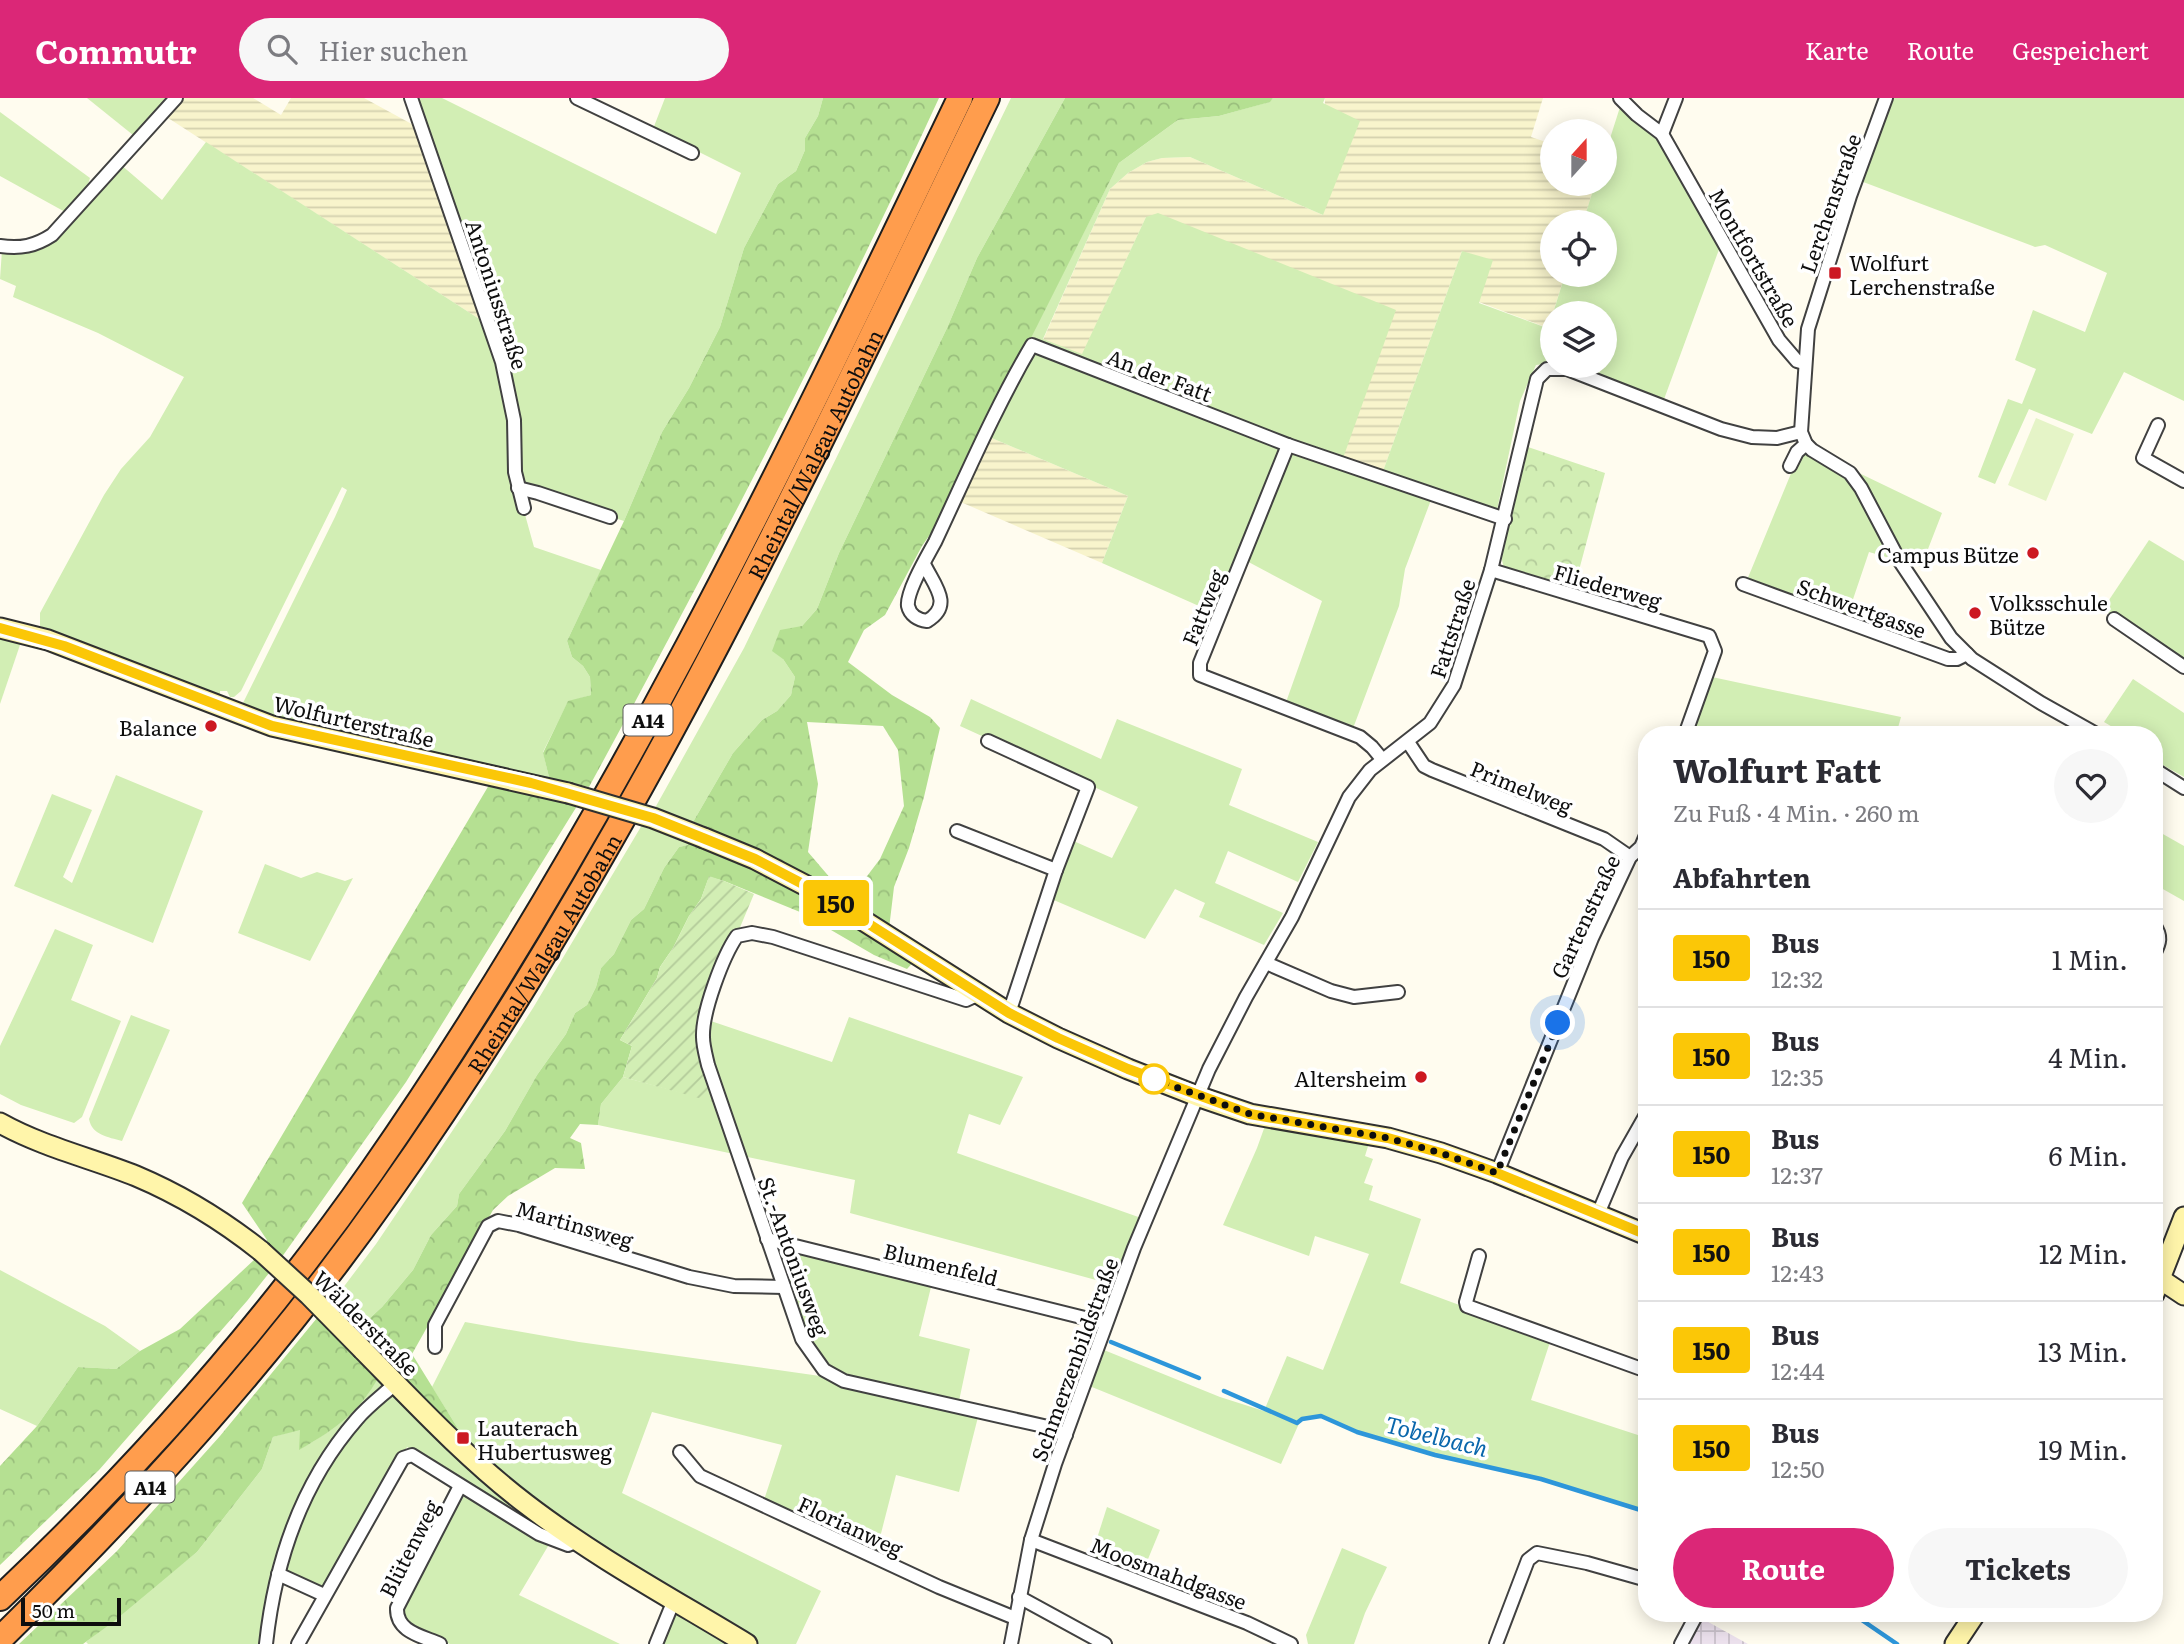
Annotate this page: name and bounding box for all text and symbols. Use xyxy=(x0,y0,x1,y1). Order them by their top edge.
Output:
search box xyxy=(239,18,729,81)
text: Commutr xyxy=(35,25,197,74)
icon: search xyxy=(263,30,301,68)
text: Hier suchen xyxy=(319,30,468,69)
text: Karte xyxy=(1805,32,1869,67)
text: Route xyxy=(1907,32,1974,67)
text: Gespeichert xyxy=(2012,32,2149,67)
north arrow xyxy=(1540,119,1617,196)
map controls xyxy=(1540,119,1617,378)
street label: Lerchenstraße xyxy=(1791,129,1867,277)
street label: Montfortstraße xyxy=(1703,182,1808,332)
button: locate xyxy=(1540,210,1617,287)
street label: Antoniusstraße xyxy=(459,215,537,373)
place label: Wolfurt Lerchenstraße xyxy=(1849,246,1995,301)
marker: Wolfurt Lerchenstraße xyxy=(1827,265,1843,281)
button: layers xyxy=(1540,301,1617,378)
street label: Rheintal/Walgau Autobahn xyxy=(738,323,889,584)
street label: An der Fatt xyxy=(1103,340,1218,408)
place label: Campus Bütze xyxy=(1877,538,2019,569)
marker: Campus Bütze xyxy=(2025,545,2041,561)
street label: Fliederweg xyxy=(1550,555,1666,615)
street label: Fattweg xyxy=(1173,564,1231,650)
street label: Schwertgasse xyxy=(1793,569,1931,645)
street label: Fattstraße xyxy=(1420,574,1482,682)
place label: Volksschule Bütze xyxy=(1989,586,2108,641)
marker: Volksschule Bütze xyxy=(1967,605,1983,621)
street label: Wolfurterstraße xyxy=(271,686,438,754)
road number: A14 xyxy=(624,705,672,736)
place label: Balance xyxy=(119,711,197,742)
marker: Balance xyxy=(203,718,219,734)
text: Wolfurt Fatt xyxy=(1673,744,1881,793)
button: heart xyxy=(2054,749,2128,823)
street label: Primelweg xyxy=(1466,751,1578,821)
text: Zu Fuß · 4 Min. · 260 m xyxy=(1673,795,1920,829)
street label: Rheintal/Walgau Autobahn xyxy=(458,827,627,1079)
street label: Gartenstraße xyxy=(1542,849,1626,983)
text: Abfahrten xyxy=(1673,857,1811,896)
line badge: 150 xyxy=(796,880,876,926)
text: 150 xyxy=(817,885,855,920)
text: Bus xyxy=(1771,922,1819,961)
text: 1 Min. xyxy=(2052,939,2128,978)
text: 150 xyxy=(1693,940,1730,975)
text: 12:32 xyxy=(1771,961,1823,995)
your location xyxy=(1540,1005,1575,1040)
text: Bus xyxy=(1771,1020,1819,1059)
text: 4 Min. xyxy=(2048,1037,2128,1076)
text: 150 xyxy=(1693,1038,1730,1073)
text: 12:35 xyxy=(1771,1059,1824,1093)
place label: Altersheim xyxy=(1294,1062,1407,1093)
unlabelled marker xyxy=(1139,1064,1169,1094)
marker: Altersheim xyxy=(1413,1069,1429,1085)
text: Bus xyxy=(1771,1118,1819,1157)
text: 6 Min. xyxy=(2048,1135,2128,1174)
text: 150 xyxy=(1693,1136,1730,1171)
text: 12:37 xyxy=(1771,1157,1823,1191)
street label: St.-Antoniusweg xyxy=(752,1172,838,1340)
street label: Martinsweg xyxy=(513,1191,638,1255)
text: Bus xyxy=(1771,1216,1819,1255)
text: 12 Min. xyxy=(2039,1233,2128,1272)
street label: Blumenfeld xyxy=(881,1234,1002,1292)
text: 150 xyxy=(1693,1234,1730,1269)
street label: Schmerzenbildstraße xyxy=(1022,1253,1124,1465)
text: 12:43 xyxy=(1771,1255,1824,1289)
street label: Wälderstraße xyxy=(307,1262,427,1382)
text: Bus xyxy=(1771,1314,1819,1353)
text: 13 Min. xyxy=(2038,1331,2128,1370)
text: 150 xyxy=(1693,1332,1730,1367)
text: 12:44 xyxy=(1771,1353,1825,1387)
water label: Tobelbach xyxy=(1382,1406,1492,1464)
place label: Lauterach Hubertusweg xyxy=(477,1411,612,1466)
text: Bus xyxy=(1771,1412,1819,1451)
text: 19 Min. xyxy=(2038,1429,2128,1468)
marker: Lauterach Hubertusweg xyxy=(455,1430,471,1446)
text: 150 xyxy=(1693,1430,1730,1465)
text: 12:50 xyxy=(1771,1451,1825,1485)
road number: A14 xyxy=(125,1471,174,1502)
street label: Florianweg xyxy=(793,1487,909,1563)
street label: Blütenweg xyxy=(370,1494,446,1602)
street label: Moosmahdgasse xyxy=(1086,1528,1252,1616)
button: Route xyxy=(1673,1528,1894,1608)
button: Tickets xyxy=(1908,1528,2128,1608)
scale bar xyxy=(21,1595,121,1627)
text: 50 m xyxy=(32,1596,75,1624)

